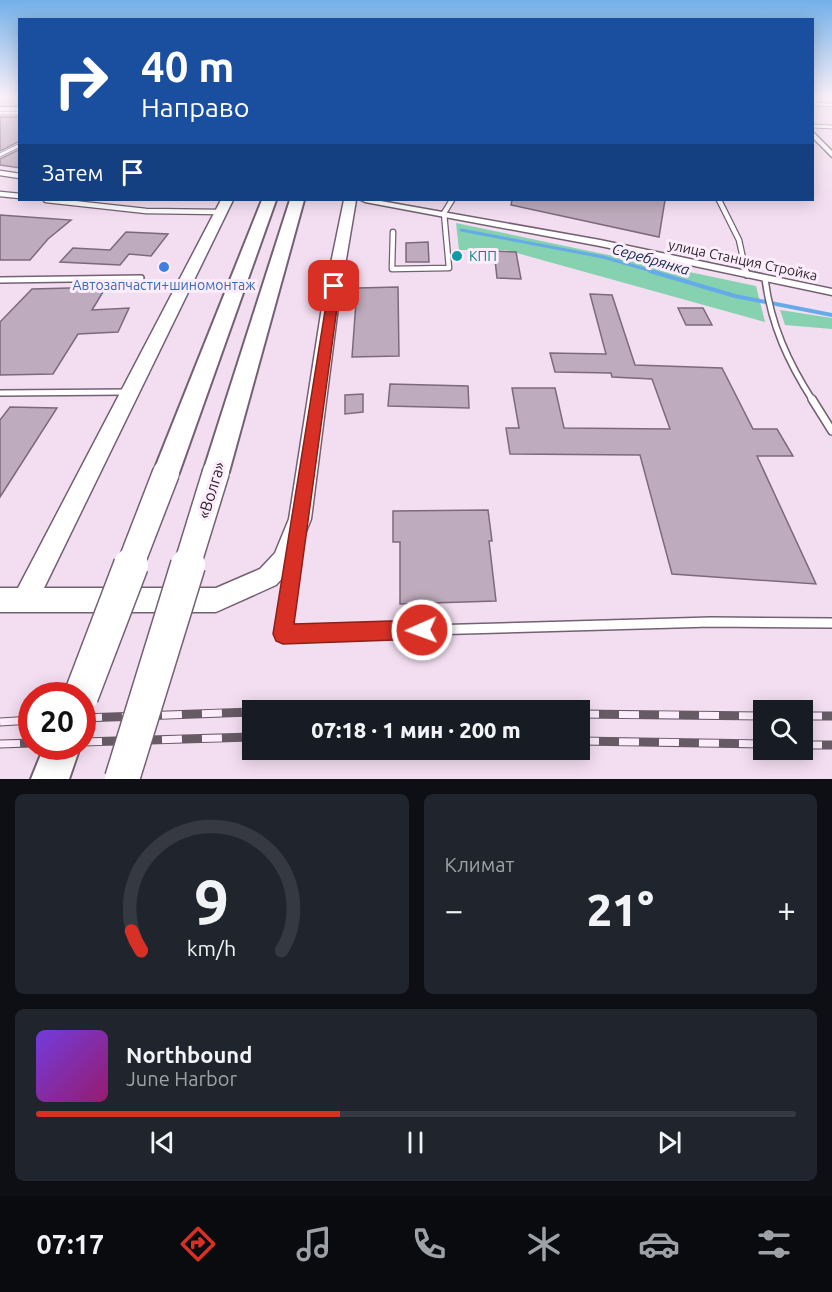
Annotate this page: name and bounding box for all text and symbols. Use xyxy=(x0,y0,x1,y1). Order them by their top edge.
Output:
icon: right xyxy=(42,42,120,120)
text: 40 m xyxy=(141,43,235,90)
text: Направо xyxy=(141,92,250,122)
icon: arrive xyxy=(116,156,149,189)
text: Затем xyxy=(42,160,104,185)
street label: улица Станция Стройка xyxy=(667,236,819,284)
water label: Серебрянка xyxy=(610,240,692,278)
place label: КПП xyxy=(469,248,497,264)
marker: КПП xyxy=(450,249,464,263)
marker: Автозапчасти+шиномонтаж xyxy=(157,260,171,274)
pin xyxy=(308,260,359,311)
icon: arrive xyxy=(317,269,350,302)
place label: Автозапчасти+шиномонтаж xyxy=(72,277,256,293)
street label: «Волга» xyxy=(194,459,228,521)
position arrow xyxy=(390,598,454,662)
speed limit sign: 20 xyxy=(18,682,96,760)
map controls xyxy=(753,700,813,760)
button: search xyxy=(753,700,813,760)
text: 07:18 · 1 мин · 200 m xyxy=(311,717,521,742)
text: Климат xyxy=(445,853,514,876)
text: 9 xyxy=(194,867,229,937)
text: 21° xyxy=(587,884,654,935)
text: − xyxy=(445,891,463,928)
text: + xyxy=(777,891,796,928)
text: km/h xyxy=(187,936,236,960)
text: Northbound xyxy=(126,1042,252,1067)
text: June Harbor xyxy=(126,1067,237,1090)
icon: previous xyxy=(146,1126,179,1159)
icon: pause xyxy=(399,1126,432,1159)
icon: next xyxy=(653,1126,686,1159)
icon: directions xyxy=(177,1223,219,1265)
icon: music xyxy=(293,1223,335,1265)
icon: phone xyxy=(408,1223,450,1265)
icon: climate xyxy=(523,1223,565,1265)
icon: car xyxy=(638,1223,680,1265)
icon: filters xyxy=(753,1223,795,1265)
text: 07:17 xyxy=(37,1229,104,1259)

